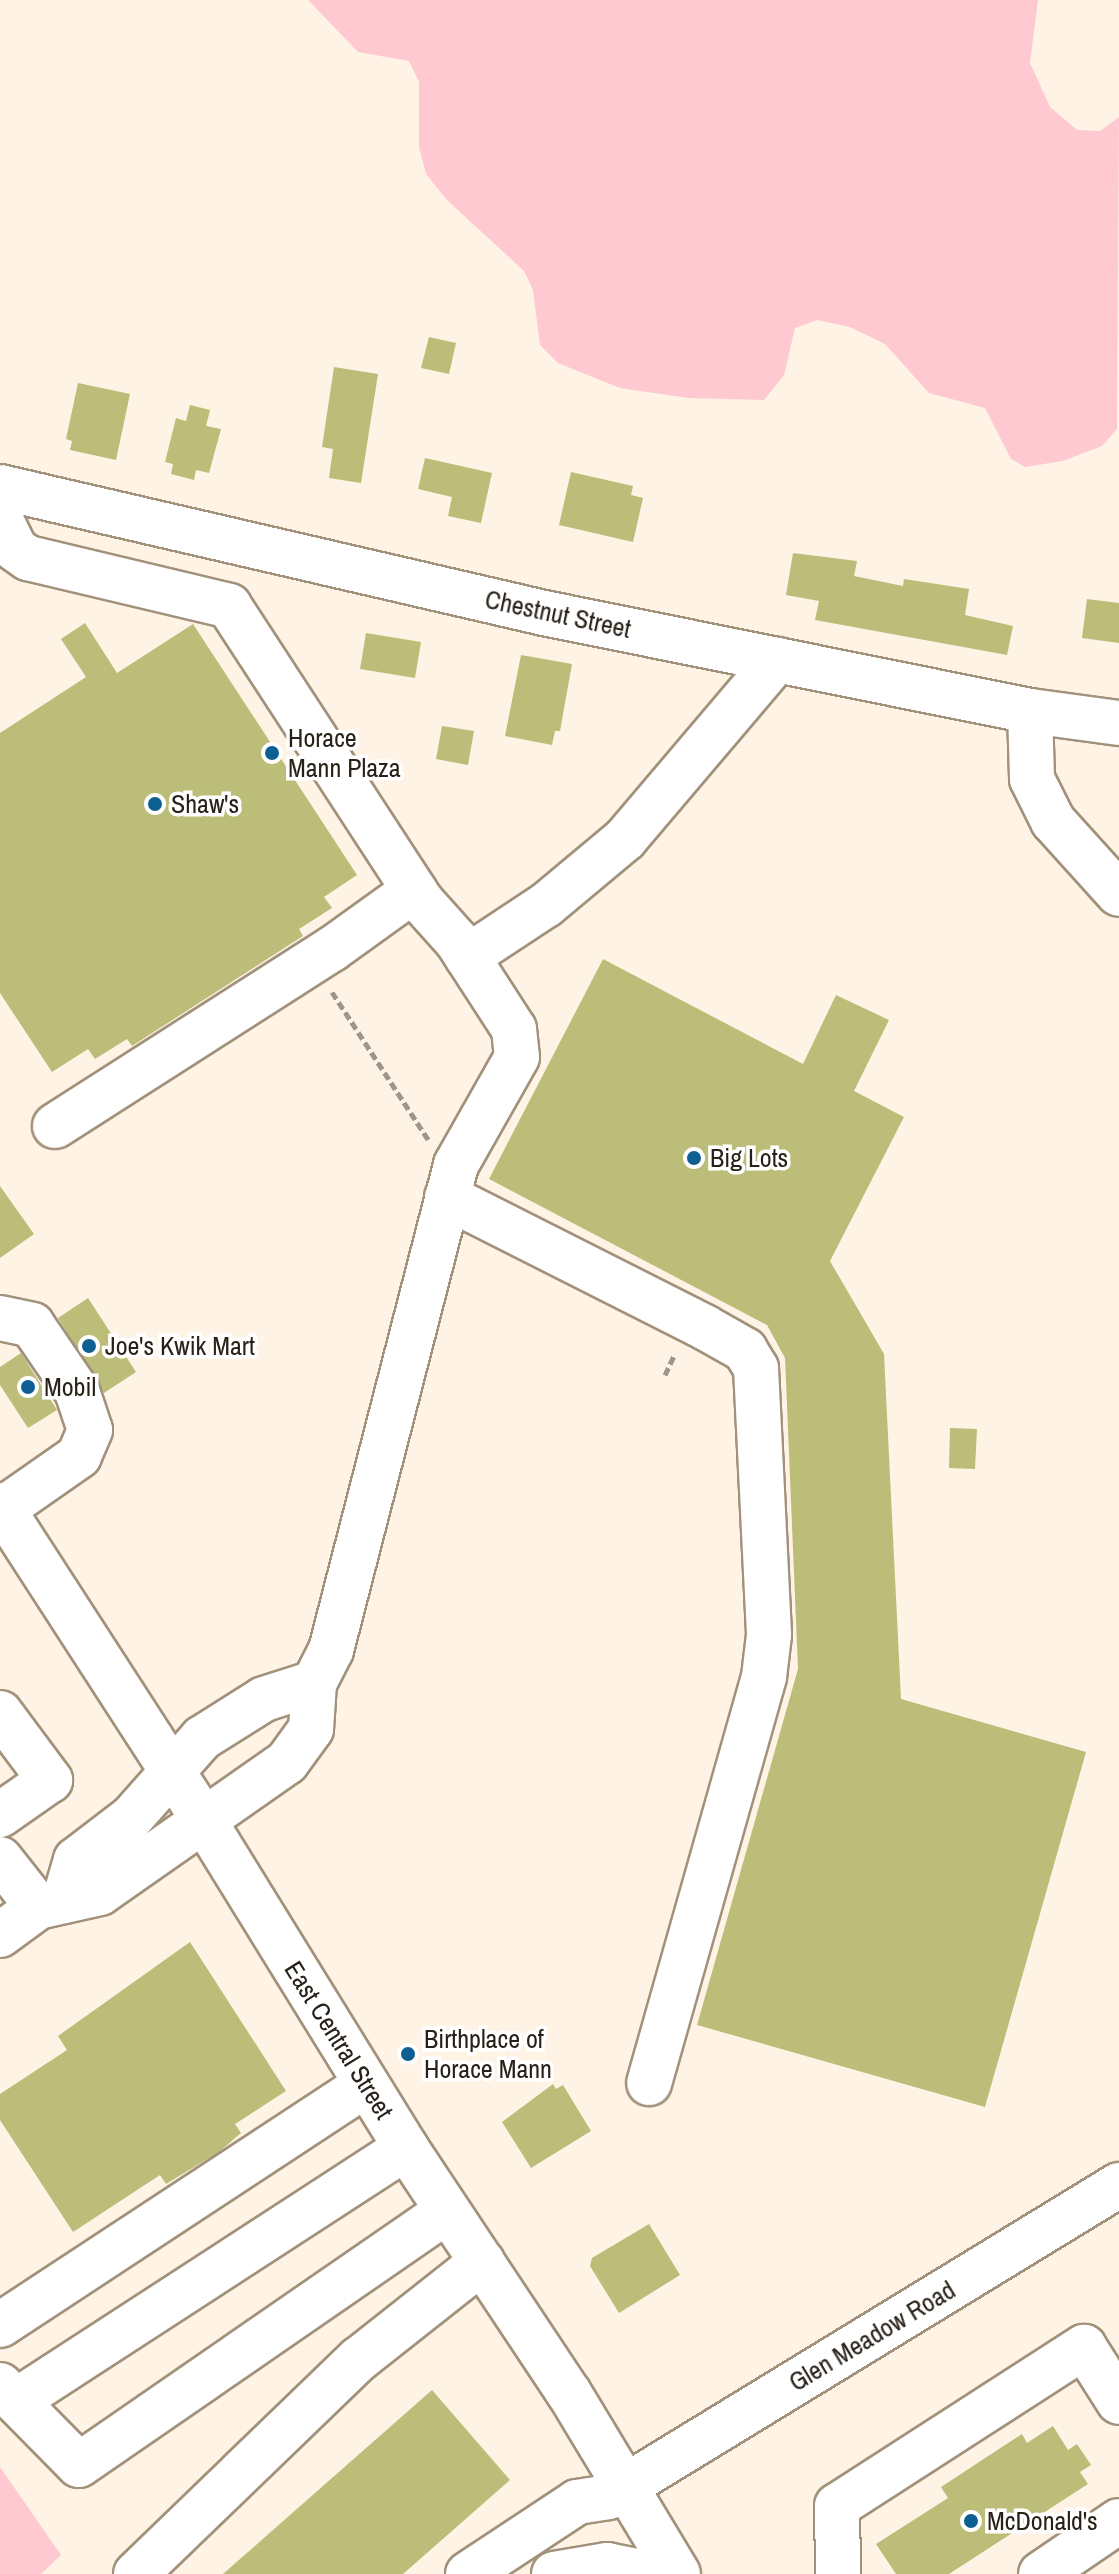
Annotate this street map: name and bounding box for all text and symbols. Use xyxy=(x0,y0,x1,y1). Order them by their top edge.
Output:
street label: Chestnut Street xyxy=(482,583,634,645)
place label: Horace Mann Plaza xyxy=(288,722,401,784)
marker: Horace Mann Plaza xyxy=(263,744,281,762)
place label: Shaw's xyxy=(171,788,239,820)
marker: Shaw's xyxy=(146,795,164,813)
place label: Big Lots xyxy=(710,1142,788,1174)
marker: Big Lots xyxy=(685,1149,703,1167)
place label: Joe's Kwik Mart xyxy=(105,1330,255,1362)
marker: Joe's Kwik Mart xyxy=(80,1337,98,1355)
place label: Mobil xyxy=(44,1371,96,1403)
marker: Mobil xyxy=(19,1378,37,1396)
street label: East Central Street xyxy=(278,1955,400,2125)
place label: Birthplace of Horace Mann xyxy=(424,2023,552,2084)
marker: Birthplace of Horace Mann xyxy=(399,2045,417,2063)
street label: Glen Meadow Road xyxy=(783,2274,961,2398)
place label: McDonald's xyxy=(987,2505,1098,2537)
marker: McDonald's xyxy=(962,2512,980,2530)

